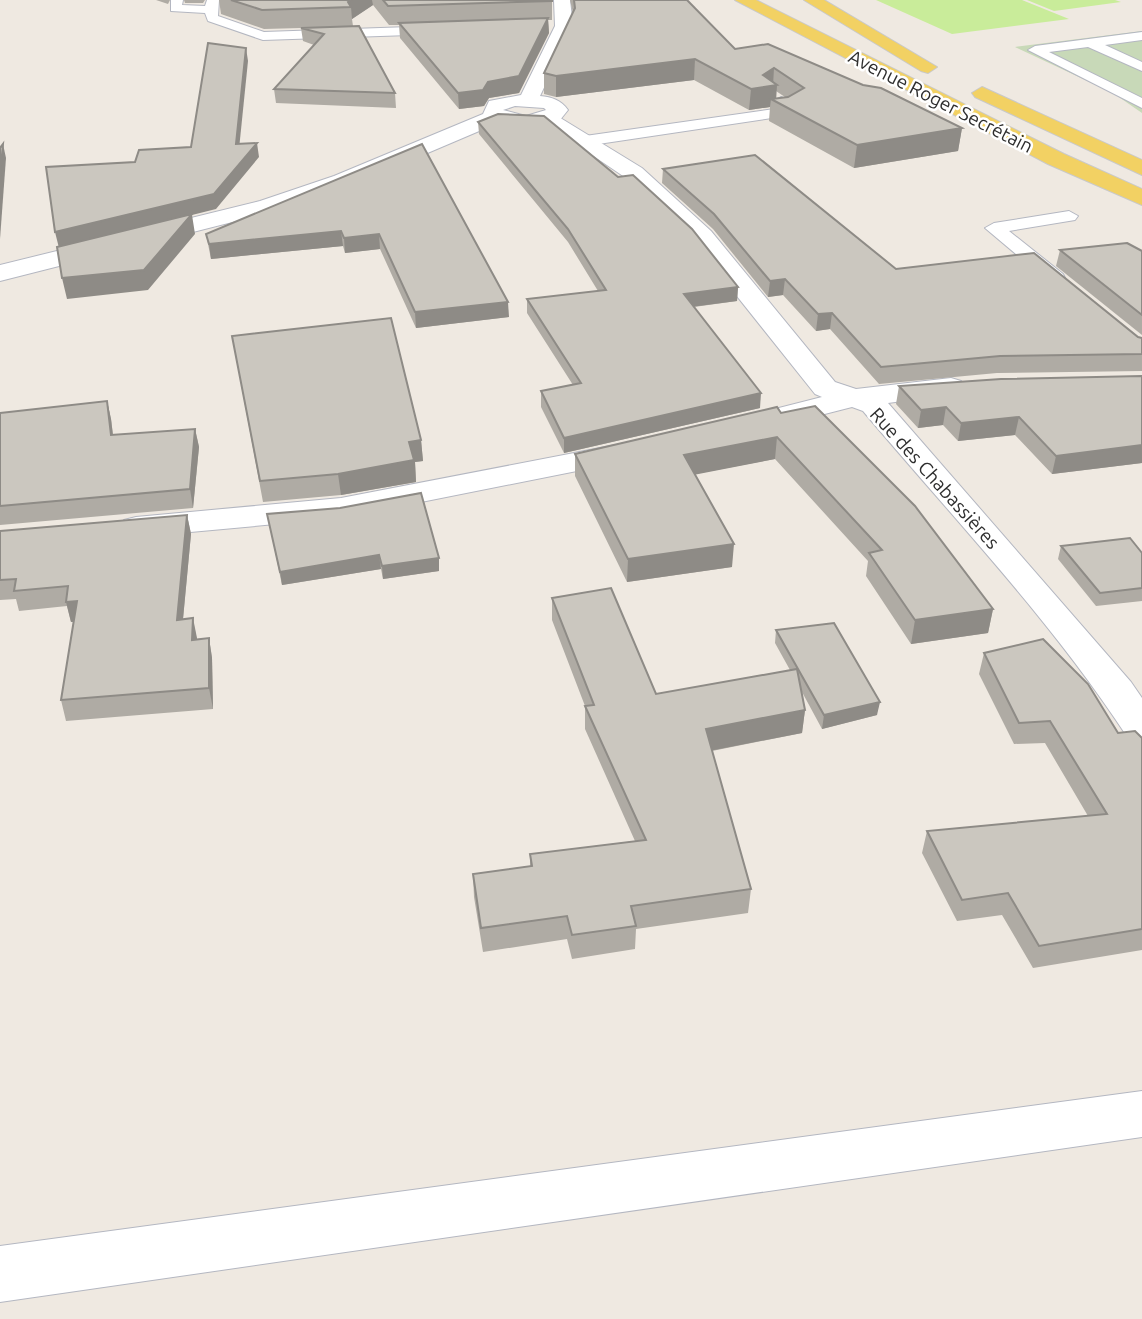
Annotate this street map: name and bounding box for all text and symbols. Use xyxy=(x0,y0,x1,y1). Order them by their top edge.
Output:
street label: Avenue Roger Secrétain xyxy=(845,45,1037,157)
street label: Rue des Chabassières xyxy=(866,403,1004,553)

